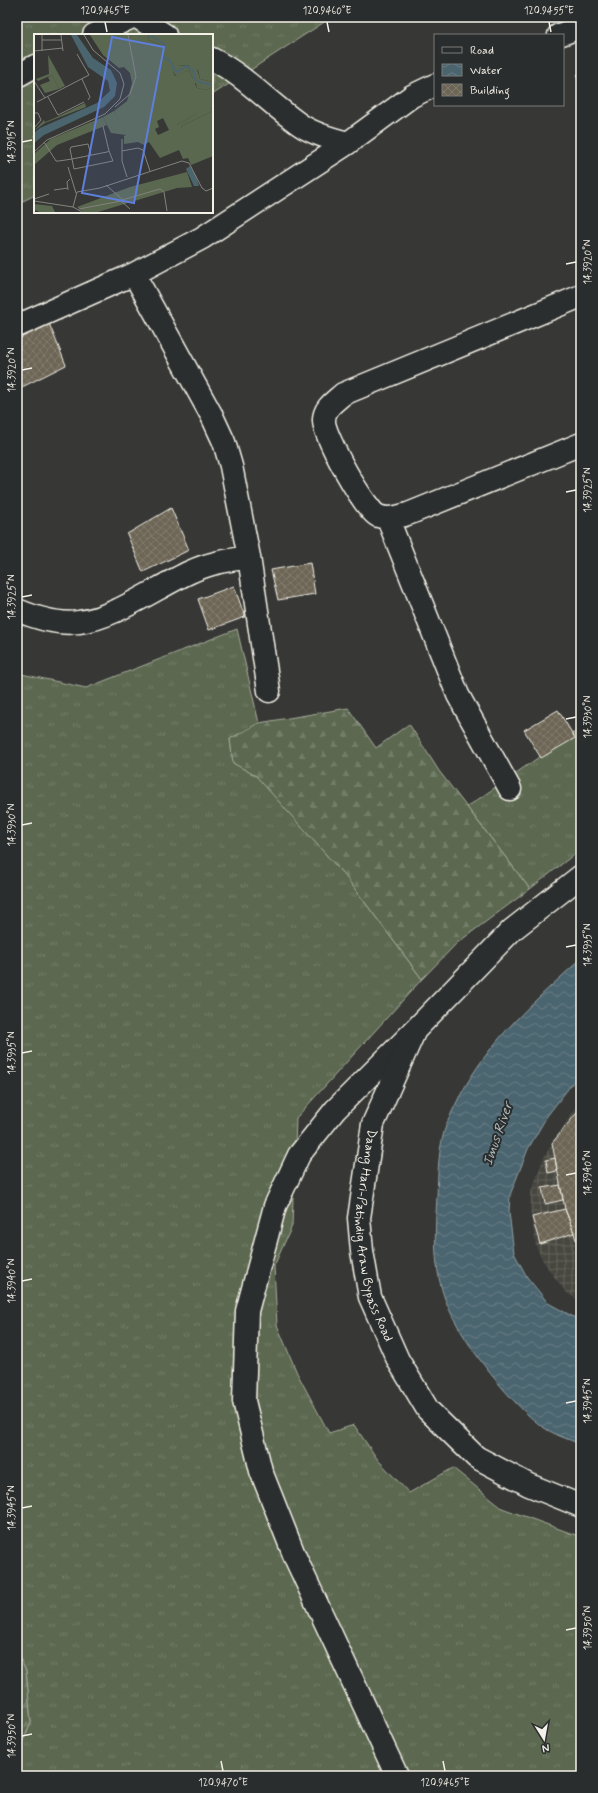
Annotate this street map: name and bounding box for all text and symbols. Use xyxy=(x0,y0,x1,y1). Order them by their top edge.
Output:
text: 120.9465°E xyxy=(80,4,130,18)
text: 120.9460°E xyxy=(303,4,351,18)
text: 120.9455°E xyxy=(524,4,574,18)
inset map xyxy=(34,34,213,213)
legend xyxy=(434,34,564,106)
text: Road xyxy=(470,43,494,59)
text: Water xyxy=(470,63,502,79)
text: Building xyxy=(470,83,510,100)
text: 14.3915°N xyxy=(5,120,19,164)
text: 14.3920°N xyxy=(581,239,595,284)
text: 14.3920°N xyxy=(5,347,19,392)
text: 14.3925°N xyxy=(581,467,595,513)
text: 14.3925°N xyxy=(5,574,19,620)
text: 14.3930°N xyxy=(581,695,595,739)
text: 14.3930°N xyxy=(5,803,19,847)
text: 14.3935°N xyxy=(581,923,595,967)
text: 14.3935°N xyxy=(5,1031,19,1075)
water label: Imus River xyxy=(479,1098,518,1168)
street label: Daang Hari-Patindig Araw Bypass Road xyxy=(350,1128,397,1344)
text: 14.3940°N xyxy=(581,1150,595,1195)
text: 14.3940°N xyxy=(5,1258,19,1303)
text: 14.3945°N xyxy=(581,1378,595,1424)
text: 14.3945°N xyxy=(5,1485,19,1531)
text: 14.3950°N xyxy=(581,1605,595,1650)
text: 14.3950°N xyxy=(5,1713,19,1758)
north arrow xyxy=(524,1719,564,1759)
text: N xyxy=(541,1740,551,1755)
text: 120.9470°E xyxy=(198,1776,248,1790)
text: 120.9465°E xyxy=(420,1776,470,1790)

